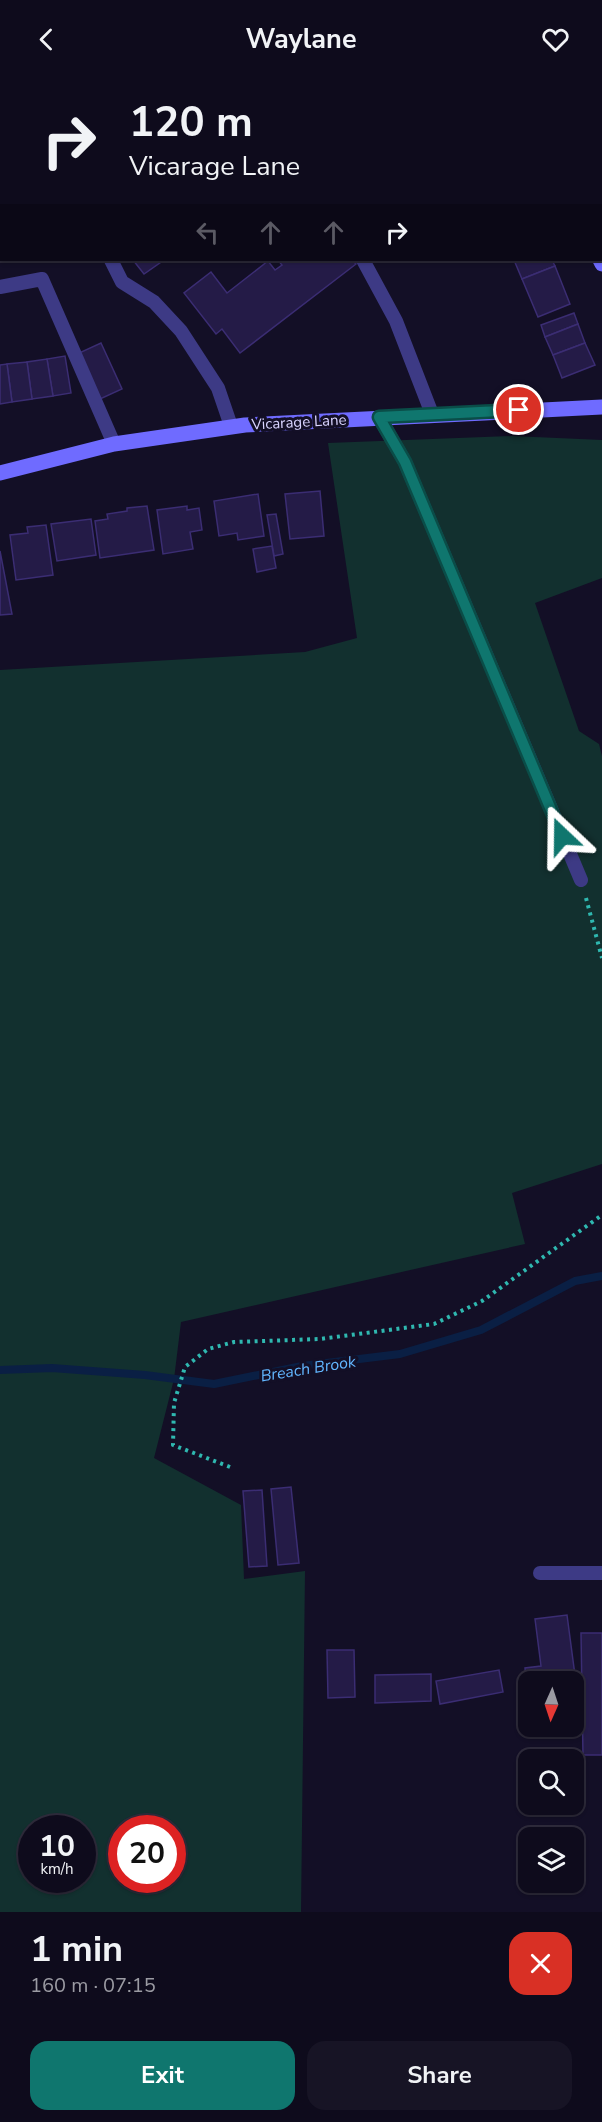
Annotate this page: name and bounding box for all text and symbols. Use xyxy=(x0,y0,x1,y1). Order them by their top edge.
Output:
text: Waylane xyxy=(245,21,357,58)
icon: back xyxy=(30,23,63,56)
icon: heart xyxy=(539,23,572,56)
text: 120 m xyxy=(129,94,253,151)
icon: right xyxy=(30,102,108,180)
text: Vicarage Lane xyxy=(129,148,300,185)
icon: left xyxy=(191,216,224,249)
icon: ahead xyxy=(254,216,287,249)
icon: ahead xyxy=(317,216,350,249)
icon: right xyxy=(380,216,413,249)
pin xyxy=(493,384,544,435)
icon: arrive xyxy=(502,393,535,426)
street label: Vicarage Lane xyxy=(250,410,347,435)
position arrow xyxy=(530,804,594,868)
water label: Breach Brook xyxy=(259,1350,358,1387)
north arrow xyxy=(518,1671,584,1737)
map controls xyxy=(518,1671,584,1893)
button: search xyxy=(518,1749,584,1815)
speed limit sign: 20 xyxy=(108,1815,186,1893)
text: 10 xyxy=(39,1826,75,1867)
button: layers xyxy=(518,1827,584,1893)
text: km/h xyxy=(40,1859,74,1879)
text: 1 min xyxy=(30,1925,123,1974)
button: close xyxy=(509,1932,572,1995)
text: 160 m · 07:15 xyxy=(30,1972,156,1999)
button: Exit xyxy=(30,2041,295,2110)
button: Share xyxy=(307,2041,572,2110)

